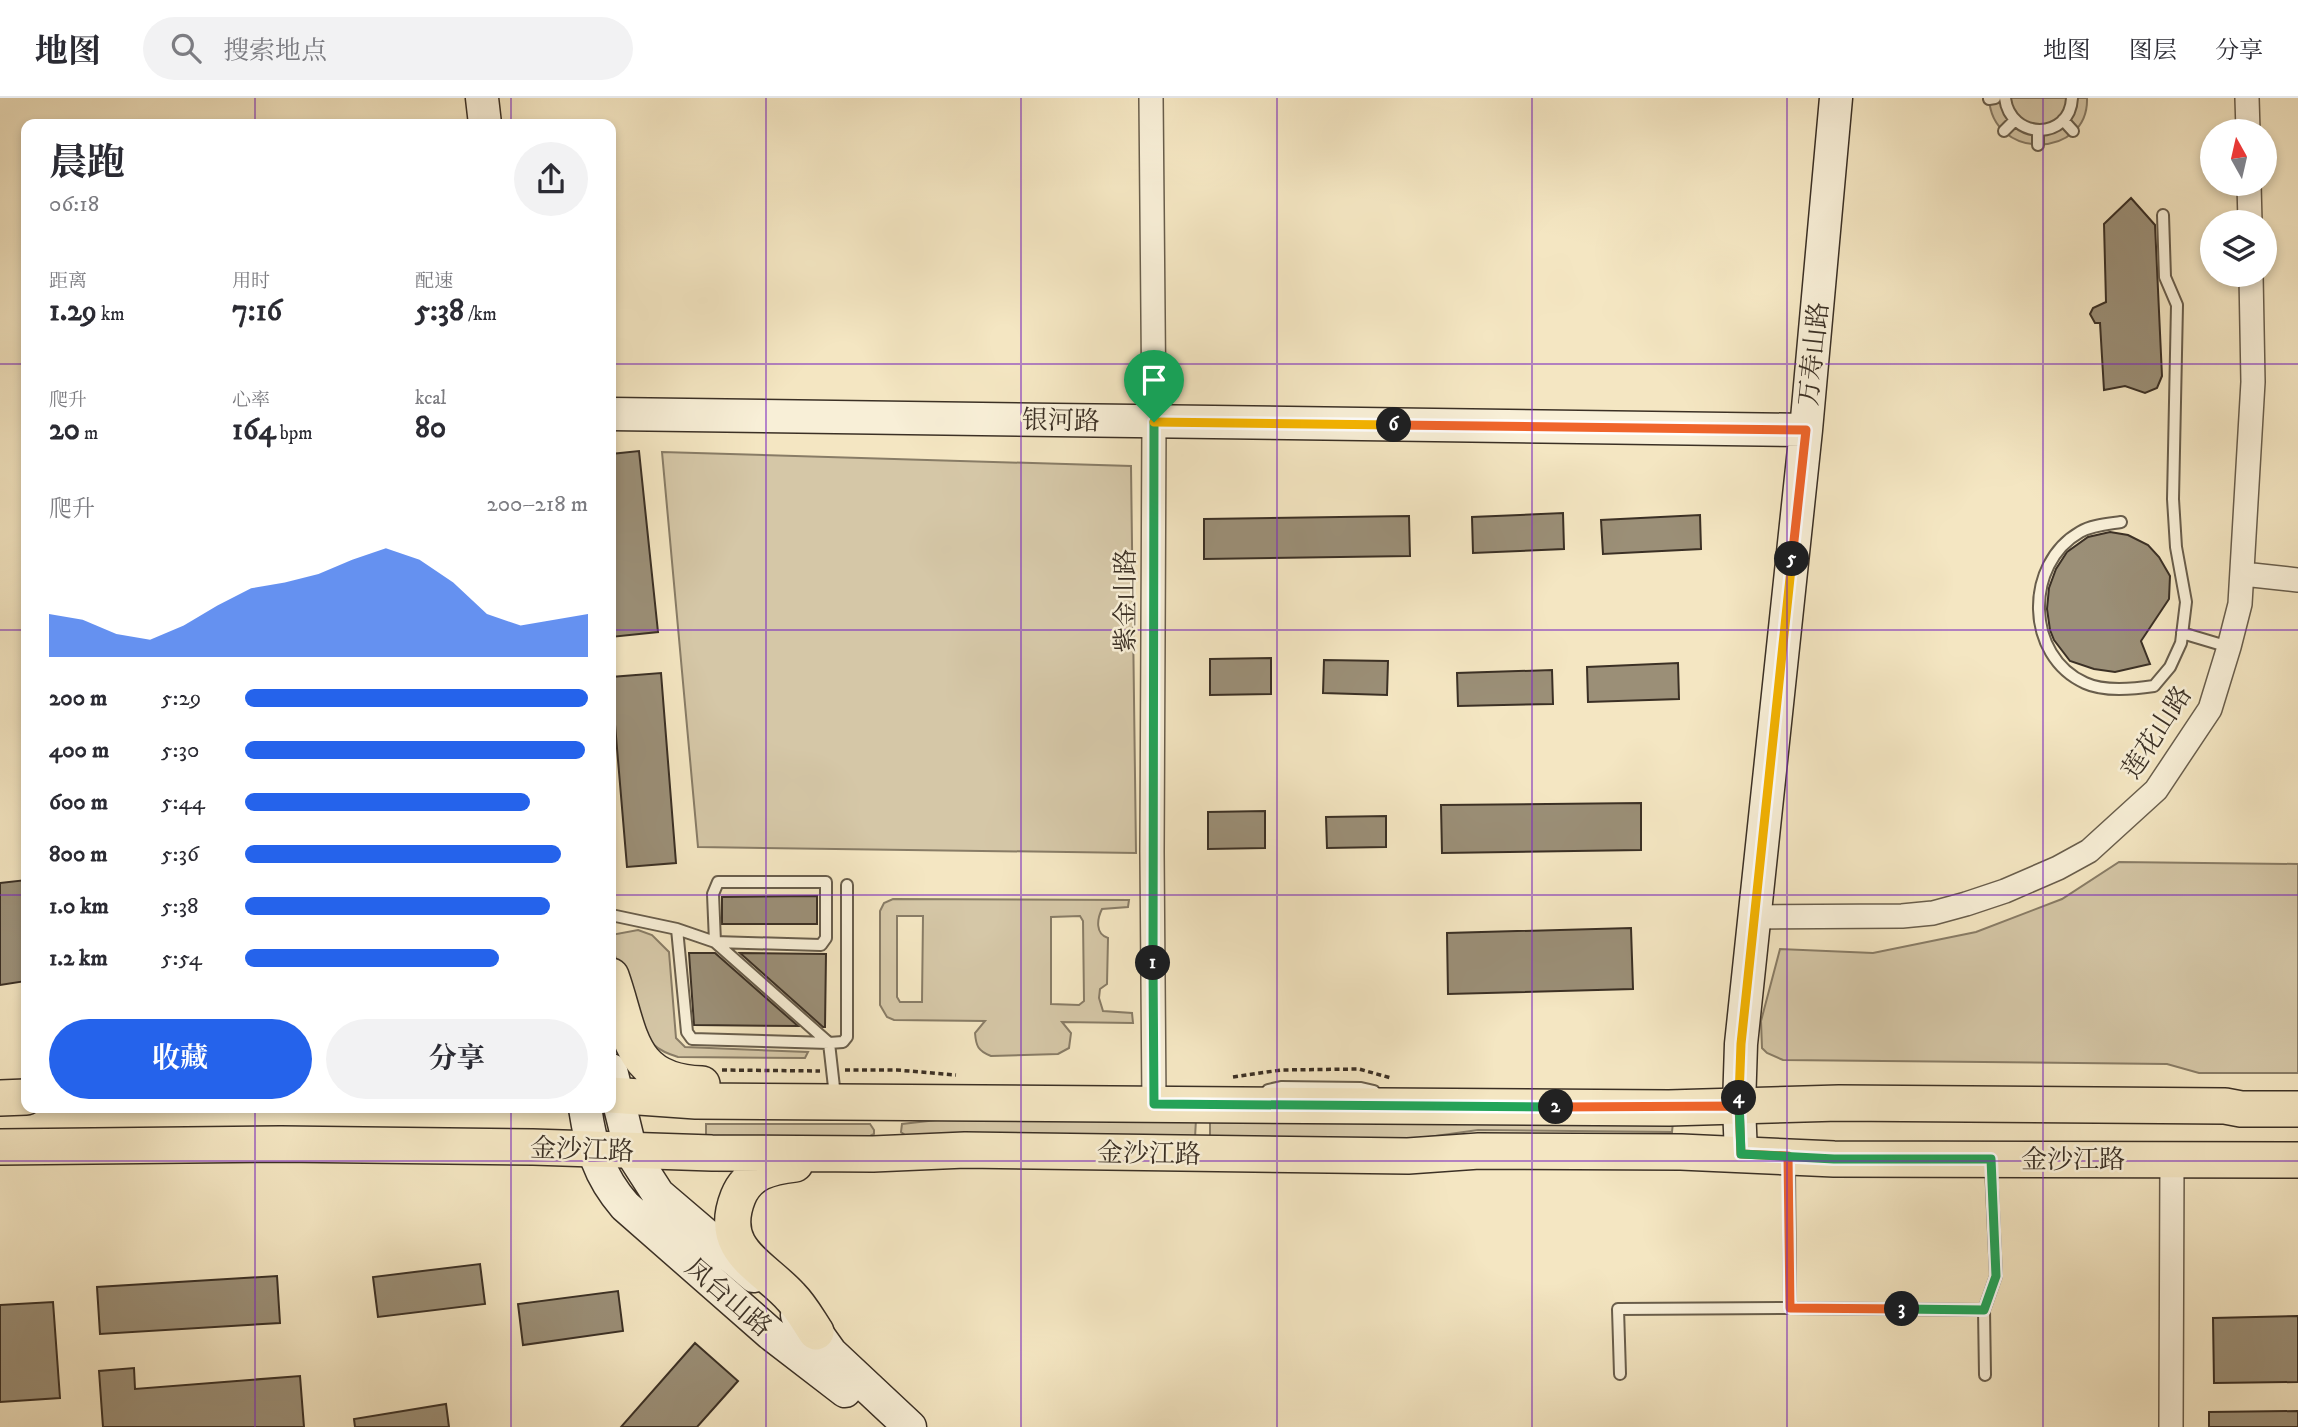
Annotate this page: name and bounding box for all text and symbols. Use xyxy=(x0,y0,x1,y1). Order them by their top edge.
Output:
search box xyxy=(143,17,633,80)
icon: search xyxy=(167,29,205,67)
text: 地图 xyxy=(35,32,101,73)
text: 搜索地点 xyxy=(223,35,327,68)
text: 地图 xyxy=(2043,36,2091,66)
text: 图层 xyxy=(2129,36,2177,66)
text: 分享 xyxy=(2215,36,2263,66)
north arrow xyxy=(2200,119,2277,196)
map controls xyxy=(2200,119,2277,287)
text: 晨跑 xyxy=(49,140,125,188)
button: share xyxy=(514,142,588,216)
text: 06:18 xyxy=(49,190,99,219)
button: layers xyxy=(2200,210,2277,287)
text: 距离 xyxy=(49,270,87,293)
text: 用时 xyxy=(232,270,270,293)
text: 配速 xyxy=(415,270,453,293)
text: 1.29 xyxy=(49,293,97,330)
text: 7:16 xyxy=(232,293,282,330)
text: 5:38 xyxy=(415,293,464,330)
street label: 万寿山路 xyxy=(1793,301,1836,408)
text: km xyxy=(97,303,125,326)
text: /km xyxy=(464,303,497,326)
pin xyxy=(1124,350,1184,422)
icon: arrive xyxy=(1135,361,1173,399)
text: kcal xyxy=(415,387,446,410)
text: 爬升 xyxy=(49,389,87,412)
text: 心率 xyxy=(232,389,270,412)
street label: 银河路 xyxy=(1022,404,1100,439)
pin: 6 xyxy=(1376,408,1412,442)
text: 80 xyxy=(415,410,446,447)
text: 20 xyxy=(49,412,80,449)
text: 164 xyxy=(232,412,276,449)
text: 6 xyxy=(1389,413,1398,436)
text: m xyxy=(80,422,98,445)
text: bpm xyxy=(276,422,313,445)
text: 200–218 m xyxy=(486,490,588,519)
text: 爬升 xyxy=(49,495,95,524)
pin: 5 xyxy=(1774,542,1810,576)
text: 5 xyxy=(1787,547,1796,570)
street label: 紫金山路 xyxy=(1110,549,1143,653)
street label: 莲花山路 xyxy=(2115,680,2199,785)
text: 200 m xyxy=(49,684,107,713)
text: 5:29 xyxy=(161,684,201,713)
text: 400 m xyxy=(49,736,109,765)
text: 5:30 xyxy=(161,736,199,765)
text: 600 m xyxy=(49,788,108,817)
text: 5:44 xyxy=(161,788,205,817)
text: 800 m xyxy=(49,840,107,869)
text: 5:36 xyxy=(161,840,199,869)
text: 1.0 km xyxy=(49,892,109,921)
text: 5:38 xyxy=(161,892,199,921)
text: 1.2 km xyxy=(49,944,108,973)
text: 5:54 xyxy=(161,944,202,973)
pin: 1 xyxy=(1136,946,1170,980)
text: 1 xyxy=(1149,951,1156,974)
button: 收藏 xyxy=(49,1019,312,1099)
button: 分享 xyxy=(326,1019,588,1099)
pin: 4 xyxy=(1722,1080,1756,1116)
text: 4 xyxy=(1733,1086,1744,1109)
pin: 2 xyxy=(1538,1090,1574,1124)
text: 2 xyxy=(1551,1095,1560,1118)
street label: 金沙江路 xyxy=(529,1132,634,1169)
street label: 金沙江路 xyxy=(1097,1137,1201,1172)
street label: 金沙江路 xyxy=(2021,1144,2125,1177)
street label: 凤台山路 xyxy=(678,1252,778,1345)
pin: 3 xyxy=(1884,1292,1920,1326)
text: 3 xyxy=(1898,1297,1905,1320)

